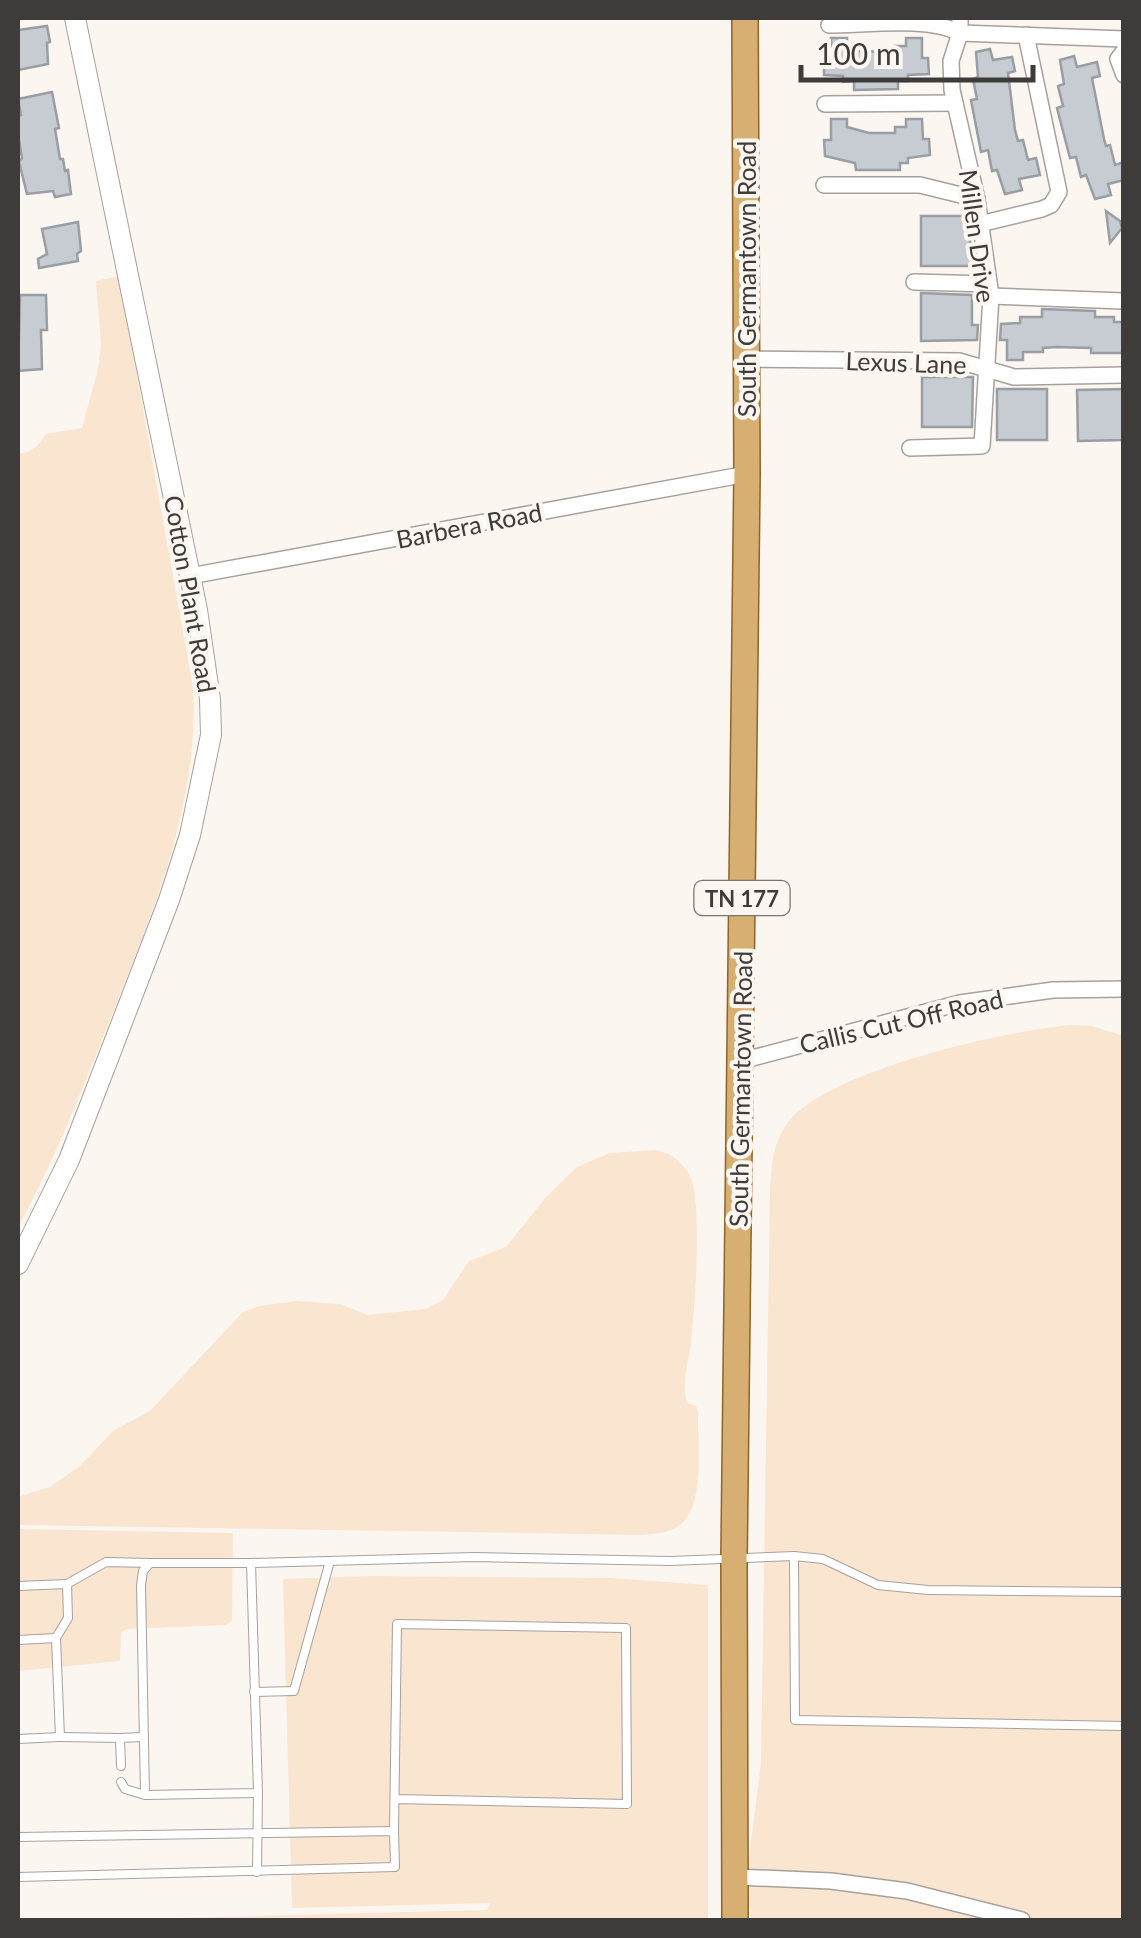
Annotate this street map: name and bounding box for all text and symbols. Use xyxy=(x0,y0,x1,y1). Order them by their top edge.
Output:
scale bar xyxy=(801,20,1034,82)
text: 100 m xyxy=(816,35,901,71)
street label: South Germantown Road xyxy=(731,141,761,417)
street label: Millen Drive xyxy=(954,168,1002,304)
street label: Lexus Lane xyxy=(845,345,967,379)
street label: Cotton Plant Road xyxy=(159,493,223,695)
street label: Barbera Road xyxy=(394,496,544,554)
road number: TN 177 xyxy=(694,881,790,915)
street label: South Germantown Road xyxy=(723,951,757,1227)
street label: Callis Cut Off Road xyxy=(796,983,1006,1059)

